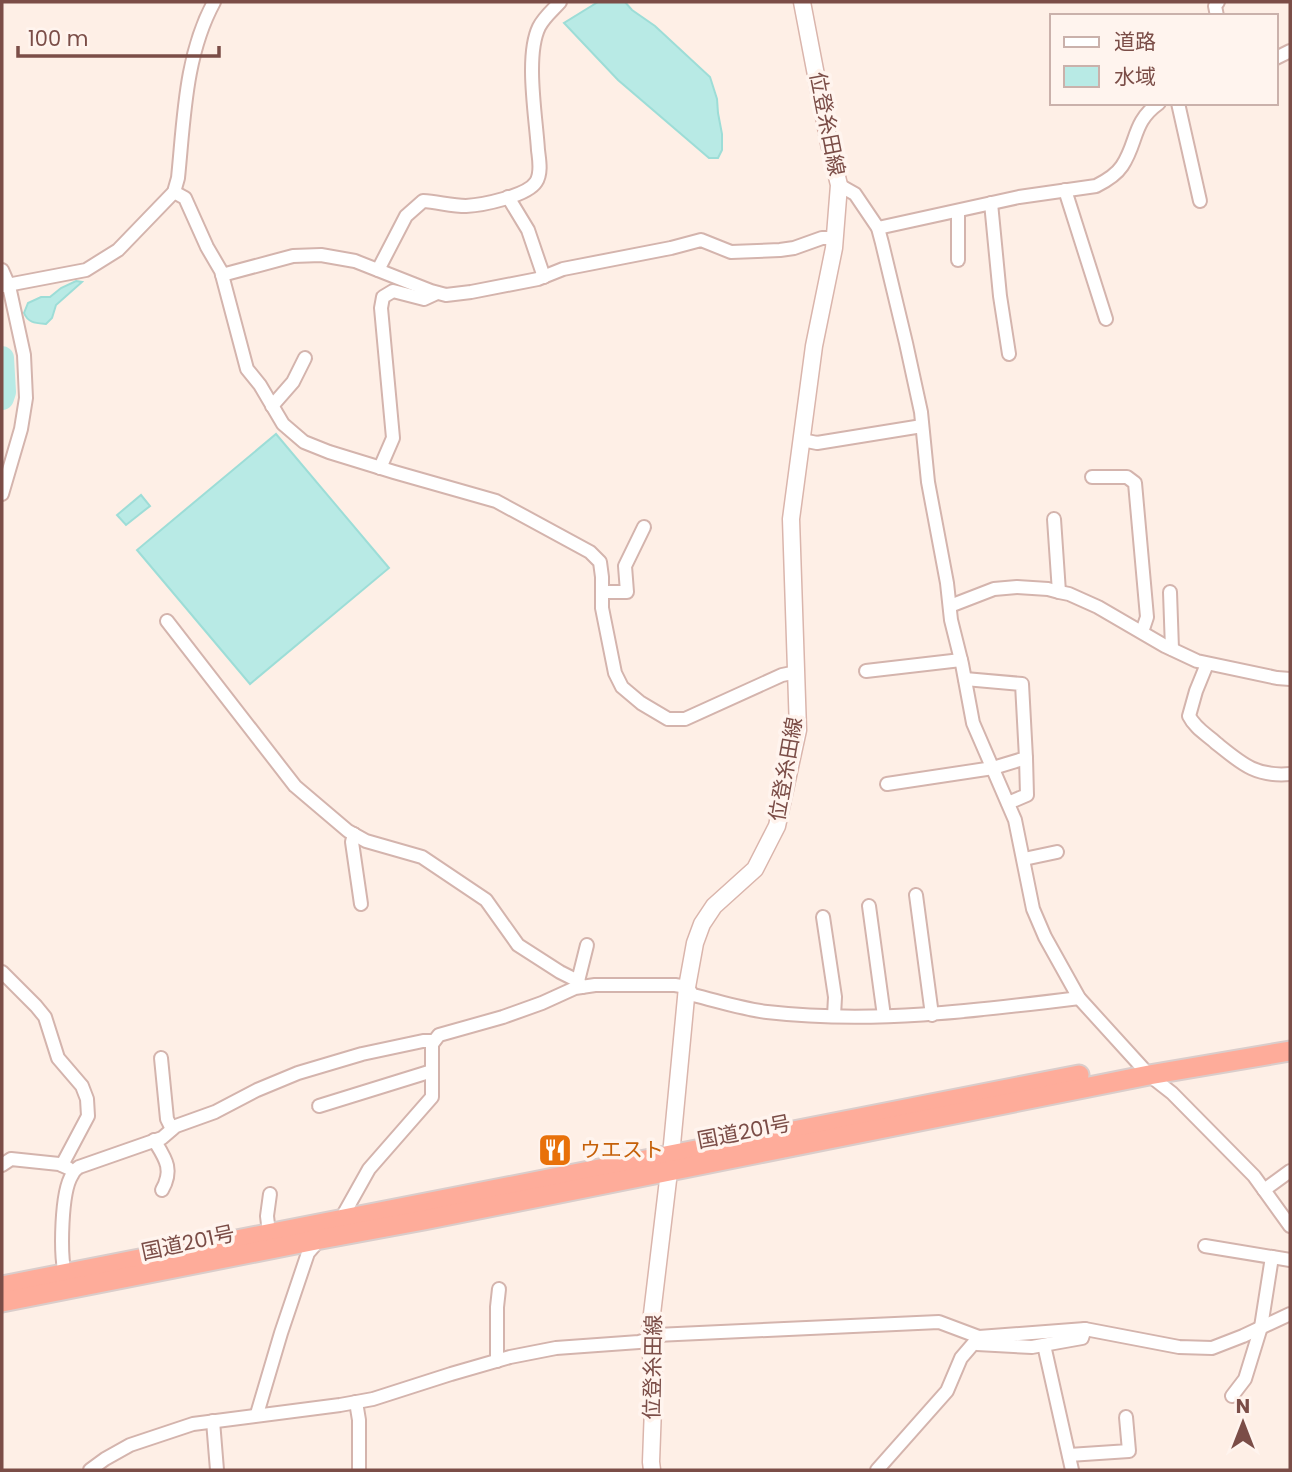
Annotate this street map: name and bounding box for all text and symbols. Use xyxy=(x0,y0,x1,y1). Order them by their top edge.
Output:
scale bar xyxy=(18,14,219,58)
legend xyxy=(1050,14,1278,105)
text: 100 m xyxy=(28,24,88,53)
text: 道路 xyxy=(1114,27,1156,56)
text: 水域 xyxy=(1114,62,1156,91)
street label: 位登糸田線 xyxy=(803,70,852,178)
street label: 位登糸田線 xyxy=(762,715,809,823)
street label: 国道201号 xyxy=(695,1108,793,1155)
restaurant icon: ウエスト xyxy=(536,1131,574,1169)
place label: ウエスト xyxy=(580,1135,664,1164)
street label: 国道201号 xyxy=(138,1218,237,1267)
street label: 位登糸田線 xyxy=(637,1314,668,1420)
north arrow xyxy=(1208,1388,1278,1458)
text: N xyxy=(1236,1393,1250,1420)

